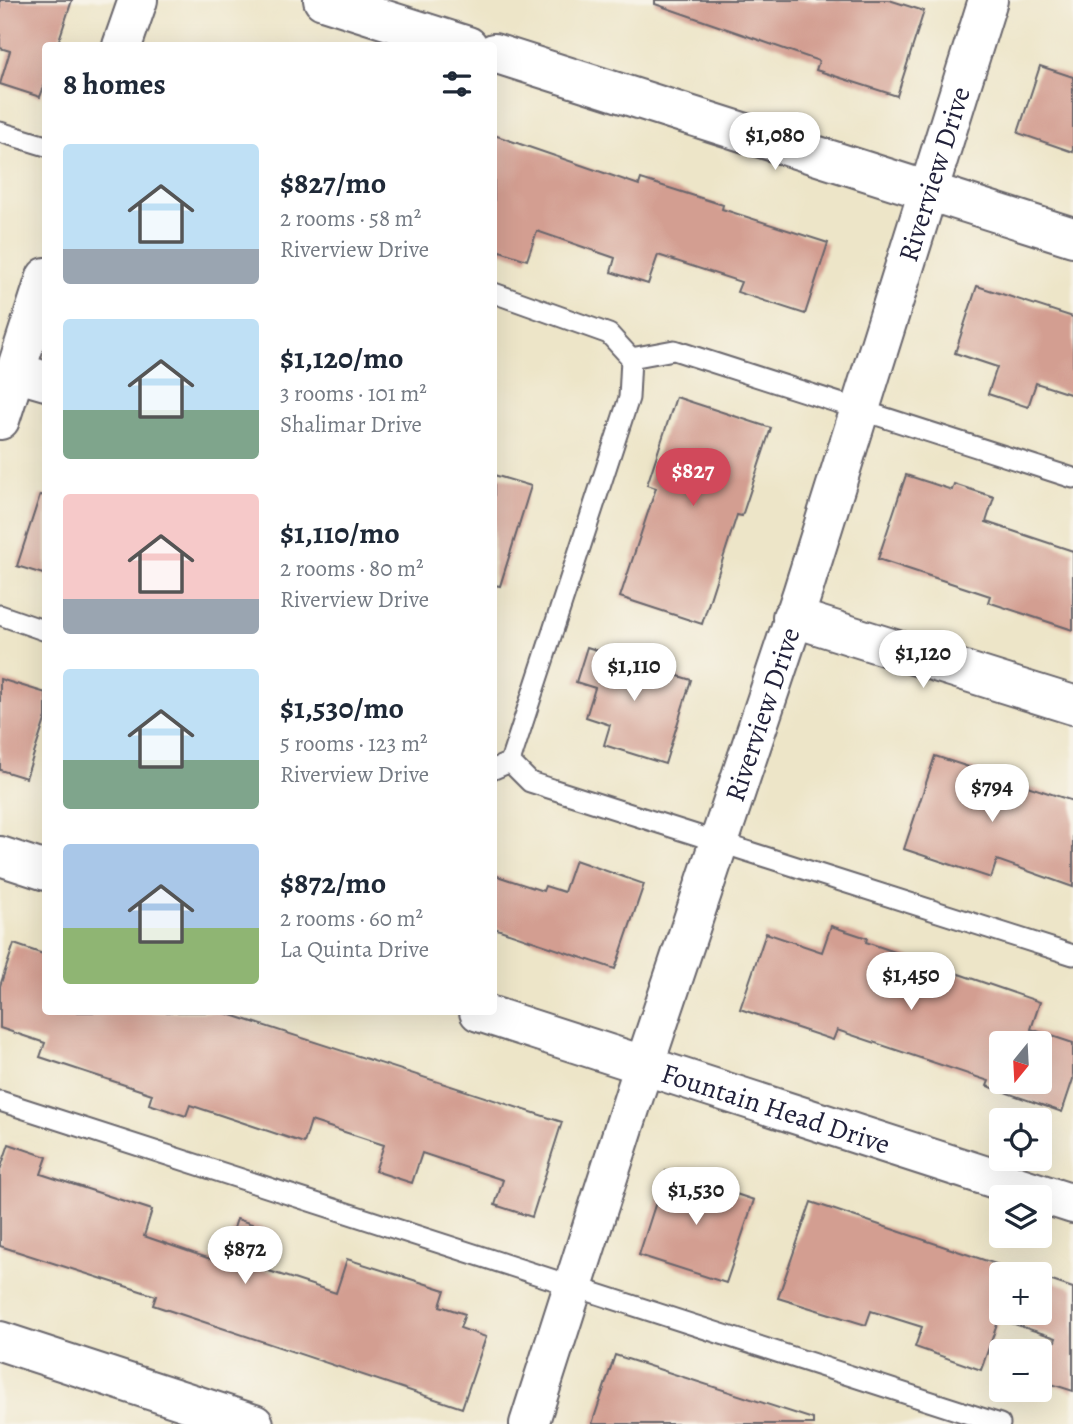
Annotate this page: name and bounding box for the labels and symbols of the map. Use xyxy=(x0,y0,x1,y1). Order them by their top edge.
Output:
street label: Riverview Drive xyxy=(889,82,980,266)
pin: $1,080 xyxy=(718,113,832,172)
pin: $827 xyxy=(652,448,734,508)
street label: Riverview Drive xyxy=(716,622,810,807)
pin: $1,120 xyxy=(866,630,980,690)
pin: $1,110 xyxy=(577,644,691,703)
pin: $794 xyxy=(951,764,1033,824)
pin: $1,450 xyxy=(854,953,968,1012)
north arrow xyxy=(989,1031,1052,1094)
street label: Fountain Head Drive xyxy=(656,1054,895,1164)
pin: $1,530 xyxy=(639,1168,753,1227)
pin: $872 xyxy=(204,1226,286,1286)

